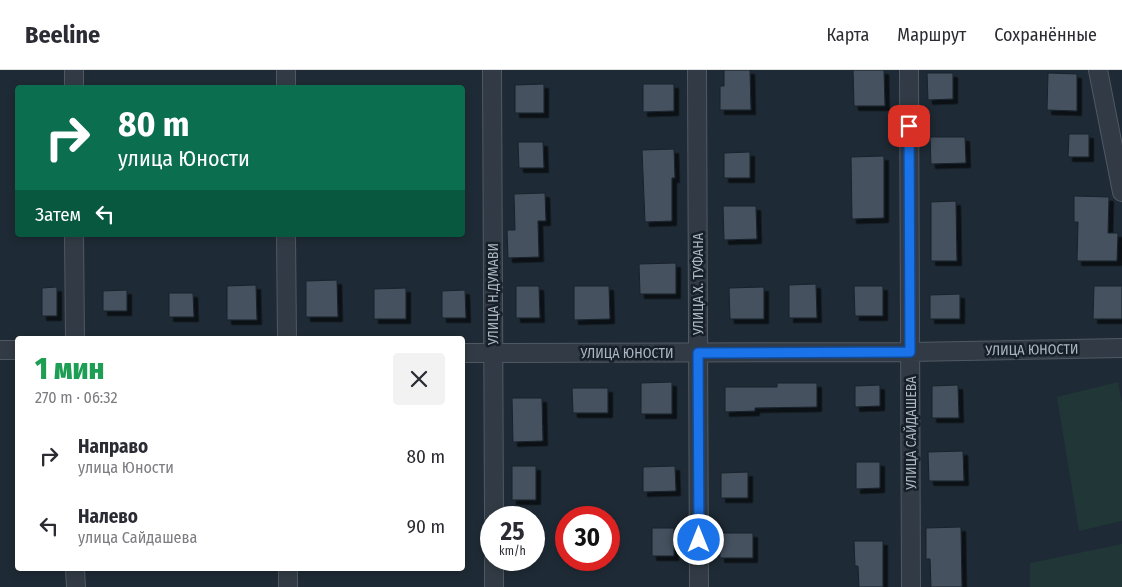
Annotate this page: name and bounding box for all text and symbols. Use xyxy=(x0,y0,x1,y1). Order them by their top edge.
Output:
text: Beeline xyxy=(25,21,100,49)
text: Карта xyxy=(826,24,869,46)
text: Маршрут xyxy=(897,24,966,46)
text: Сохранённые xyxy=(994,24,1097,46)
text: 80 m xyxy=(118,103,190,145)
icon: right xyxy=(35,105,100,170)
pin xyxy=(888,105,930,147)
icon: arrive xyxy=(895,112,923,140)
text: улица Юности xyxy=(118,145,250,172)
icon: left xyxy=(91,200,119,228)
text: Затем xyxy=(35,203,81,226)
street label: УЛИЦА Х. ТУФАНА xyxy=(690,232,707,336)
street label: УЛИЦА Н.ДУМАВИ xyxy=(485,243,502,346)
street label: УЛИЦА ЮНОСТИ xyxy=(984,341,1079,359)
street label: УЛИЦА ЮНОСТИ xyxy=(580,345,674,362)
text: 1 мин xyxy=(35,351,104,387)
button: close xyxy=(393,353,445,405)
street label: УЛИЦА САЙДАШЕВА xyxy=(903,376,920,491)
text: 270 m · 06:32 xyxy=(35,388,118,407)
text: Направо xyxy=(78,435,148,458)
icon: right xyxy=(35,442,63,470)
text: 80 m xyxy=(407,445,445,468)
text: улица Юности xyxy=(78,458,174,477)
text: Налево xyxy=(78,505,138,528)
speed limit sign: 30 xyxy=(555,506,620,571)
icon: left xyxy=(35,512,63,540)
position arrow xyxy=(672,513,724,565)
text: 90 m xyxy=(407,515,445,538)
text: 25 xyxy=(501,517,524,547)
text: улица Сайдашева xyxy=(78,528,197,547)
text: km/h xyxy=(499,544,526,558)

